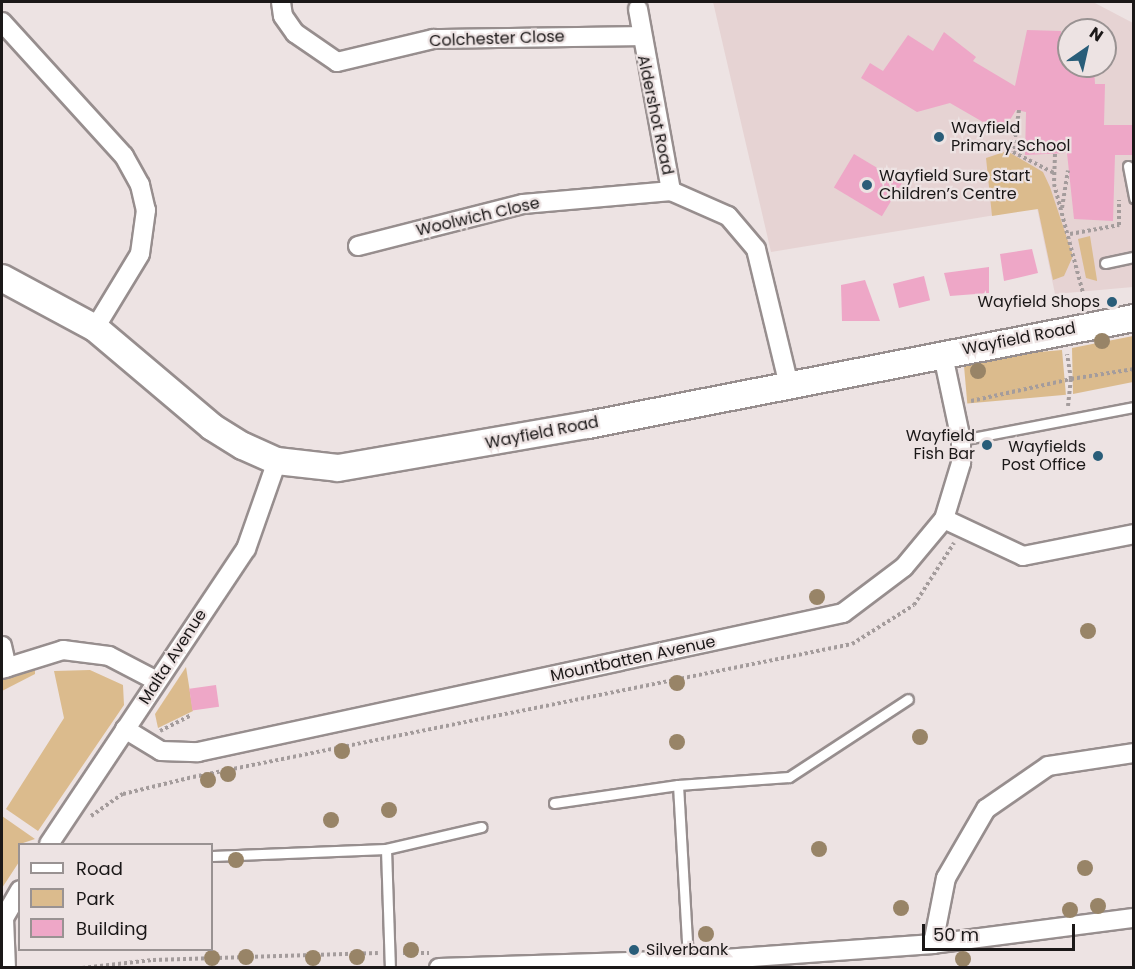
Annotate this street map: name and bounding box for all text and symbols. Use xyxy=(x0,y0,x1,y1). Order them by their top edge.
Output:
north arrow xyxy=(1057,18,1117,78)
text: N xyxy=(1085,21,1108,47)
street label: Colchester Close xyxy=(429,27,565,51)
street label: Aldershot Road xyxy=(633,53,677,177)
place label: Wayfield Primary School xyxy=(951,118,1070,156)
marker: Wayfield Primary School xyxy=(932,130,946,144)
place label: Wayfield Sure Start Children’s Centre xyxy=(879,166,1030,204)
marker: Wayfield Sure Start Children’s Centre xyxy=(860,178,874,192)
street label: Woolwich Close xyxy=(414,193,542,241)
place label: Wayfield Shops xyxy=(977,292,1100,312)
marker: Wayfield Shops xyxy=(1105,295,1119,309)
street label: Wayfield Road xyxy=(961,319,1077,359)
street label: Wayfield Road xyxy=(484,413,600,453)
place label: Wayfield Fish Bar xyxy=(906,426,975,464)
place label: Wayfields Post Office xyxy=(1001,437,1086,475)
marker: Wayfield Fish Bar xyxy=(980,438,994,452)
marker: Wayfields Post Office xyxy=(1091,449,1105,463)
street label: Malta Avenue xyxy=(135,606,211,708)
street label: Mountbatten Avenue xyxy=(549,632,717,686)
legend xyxy=(18,843,213,951)
text: Road xyxy=(76,856,123,881)
text: Park xyxy=(76,886,115,911)
scale bar xyxy=(925,912,1078,950)
text: Building xyxy=(76,916,148,941)
text: 50 m xyxy=(933,922,979,947)
place label: Silverbank xyxy=(646,940,728,960)
marker: Silverbank xyxy=(627,943,641,957)

